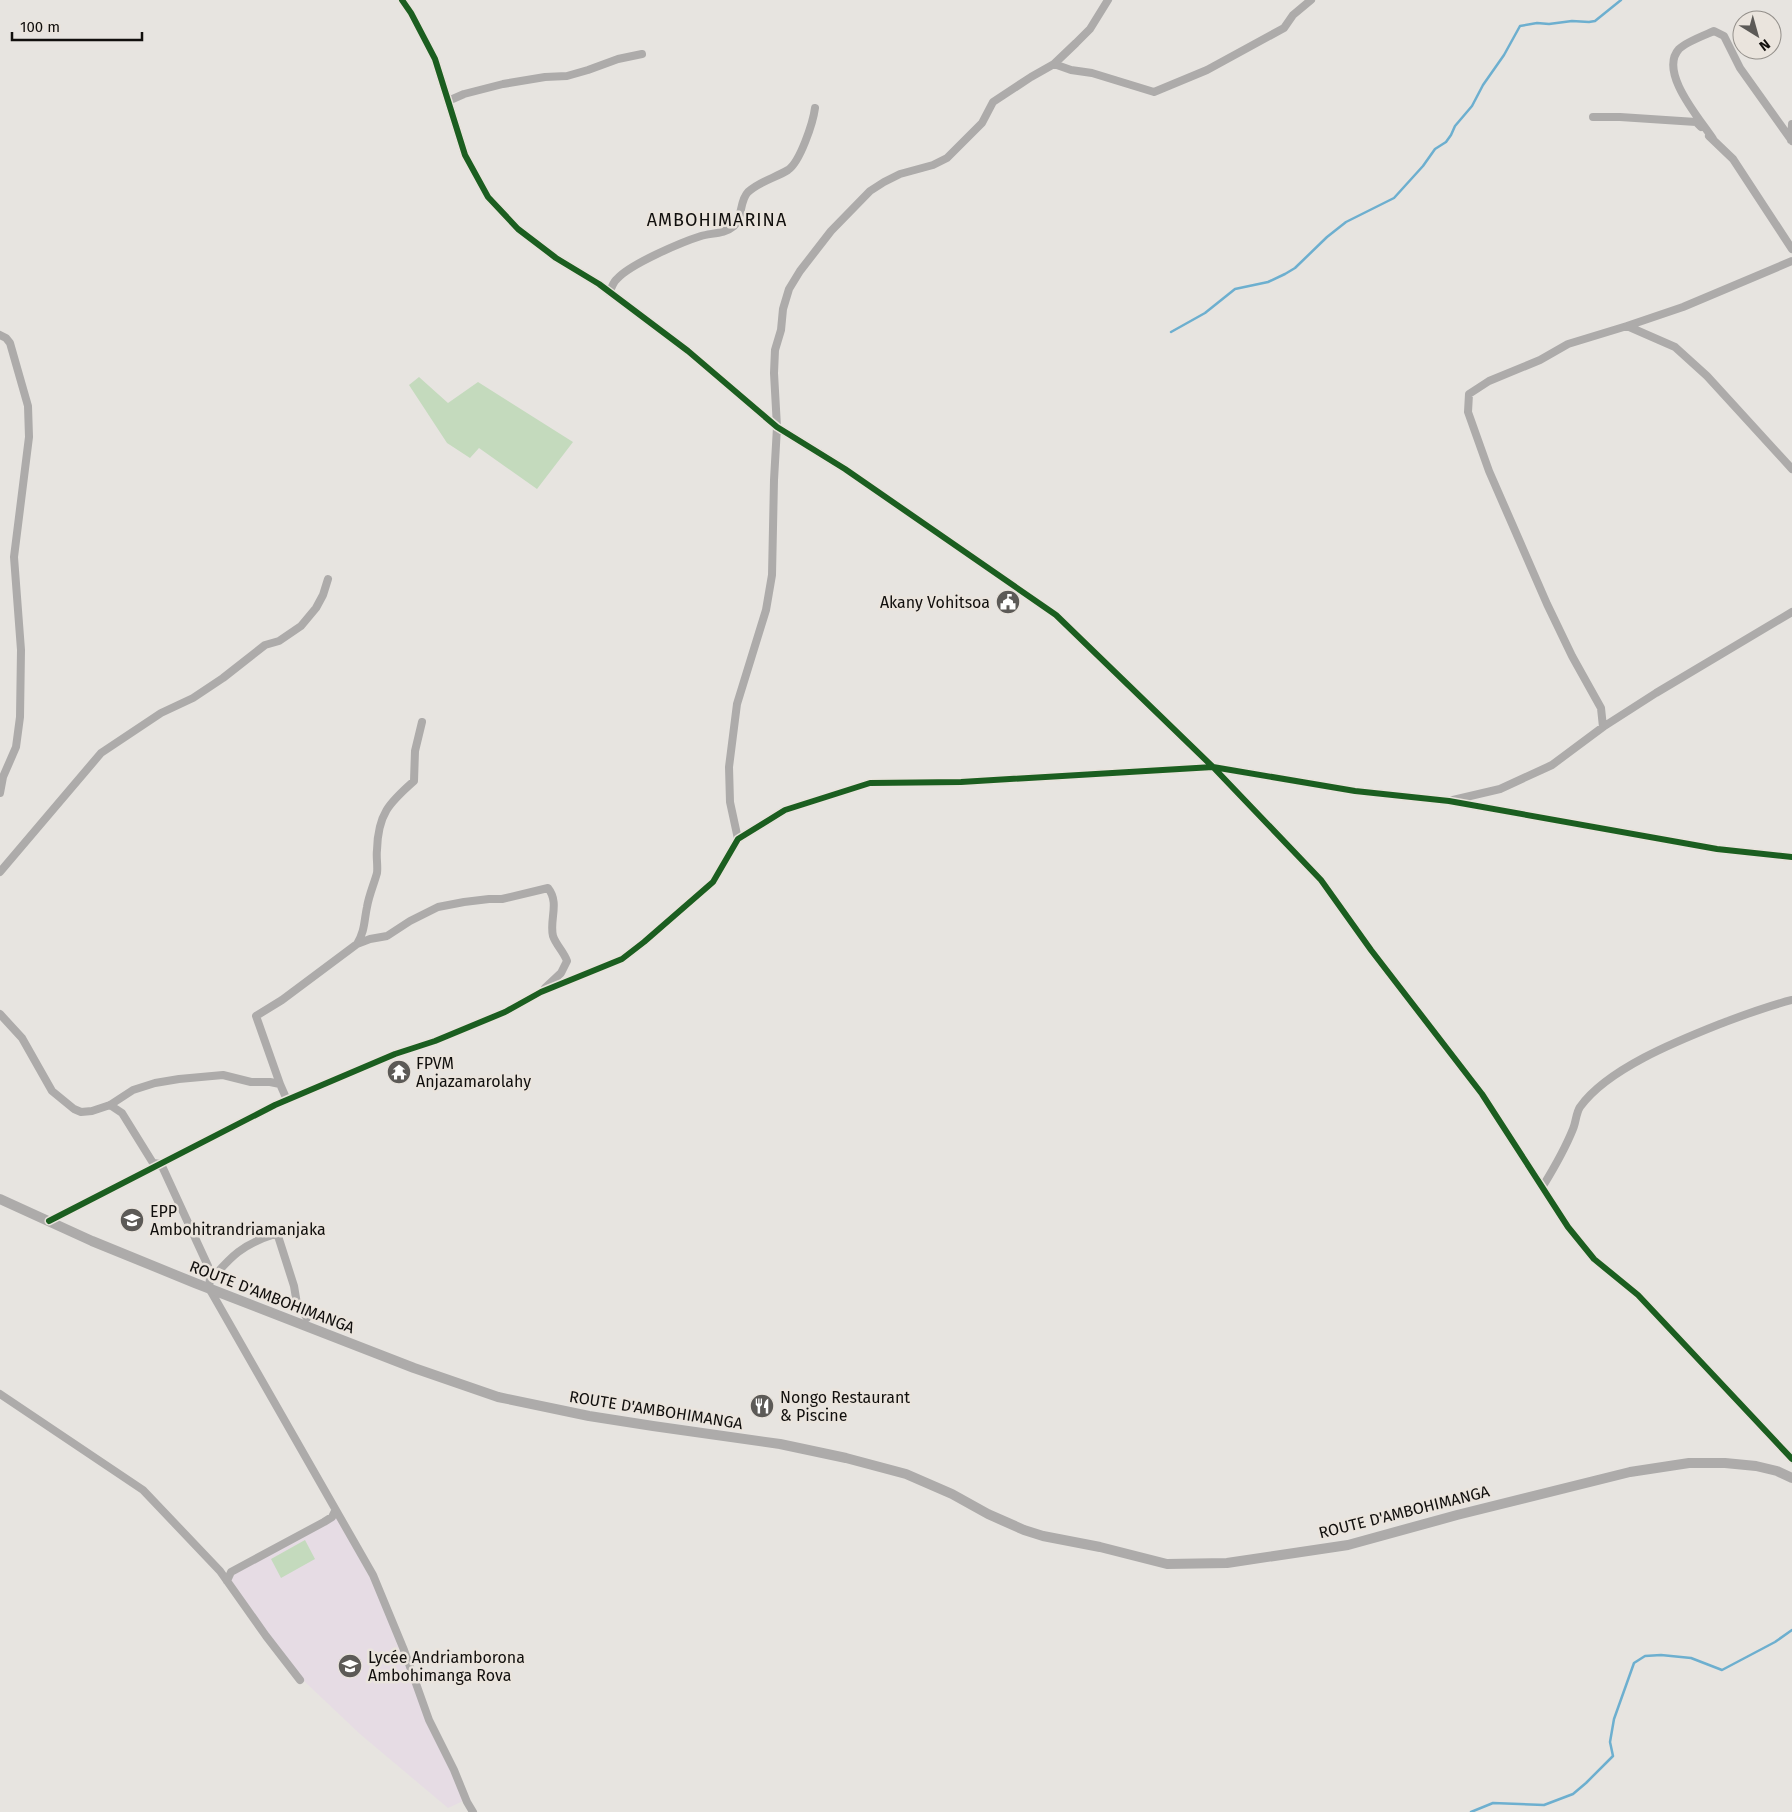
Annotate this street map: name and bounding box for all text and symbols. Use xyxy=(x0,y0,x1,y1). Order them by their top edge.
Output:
scale bar xyxy=(12,10,142,42)
north arrow xyxy=(1732,10,1782,60)
text: 100 m xyxy=(20,18,60,36)
text: N xyxy=(1756,35,1773,55)
district label: AMBOHIMARINA xyxy=(647,209,787,231)
public building icon: Akany Vohitsoa xyxy=(995,589,1021,615)
place label: Akany Vohitsoa xyxy=(880,593,990,612)
place label: FPVM Anjazamarolahy xyxy=(416,1054,531,1091)
temple icon: FPVM Anjazamarolahy xyxy=(386,1059,412,1085)
place label: EPP Ambohitrandriamanjaka xyxy=(150,1202,326,1239)
school or university icon: EPP Ambohitrandriamanjaka xyxy=(119,1207,145,1233)
street label: ROUTE D'AMBOHIMANGA xyxy=(187,1257,358,1338)
street label: ROUTE D'AMBOHIMANGA xyxy=(568,1387,745,1433)
place label: Nongo Restaurant & Piscine xyxy=(780,1388,910,1425)
restaurant icon: Nongo Restaurant & Piscine xyxy=(749,1393,775,1419)
street label: ROUTE D'AMBOHIMANGA xyxy=(1317,1481,1492,1542)
place label: Lycée Andriamborona Ambohimanga Rova xyxy=(368,1648,525,1685)
school or university icon: Lycée Andriamborona Ambohimanga Rova xyxy=(337,1653,363,1679)

